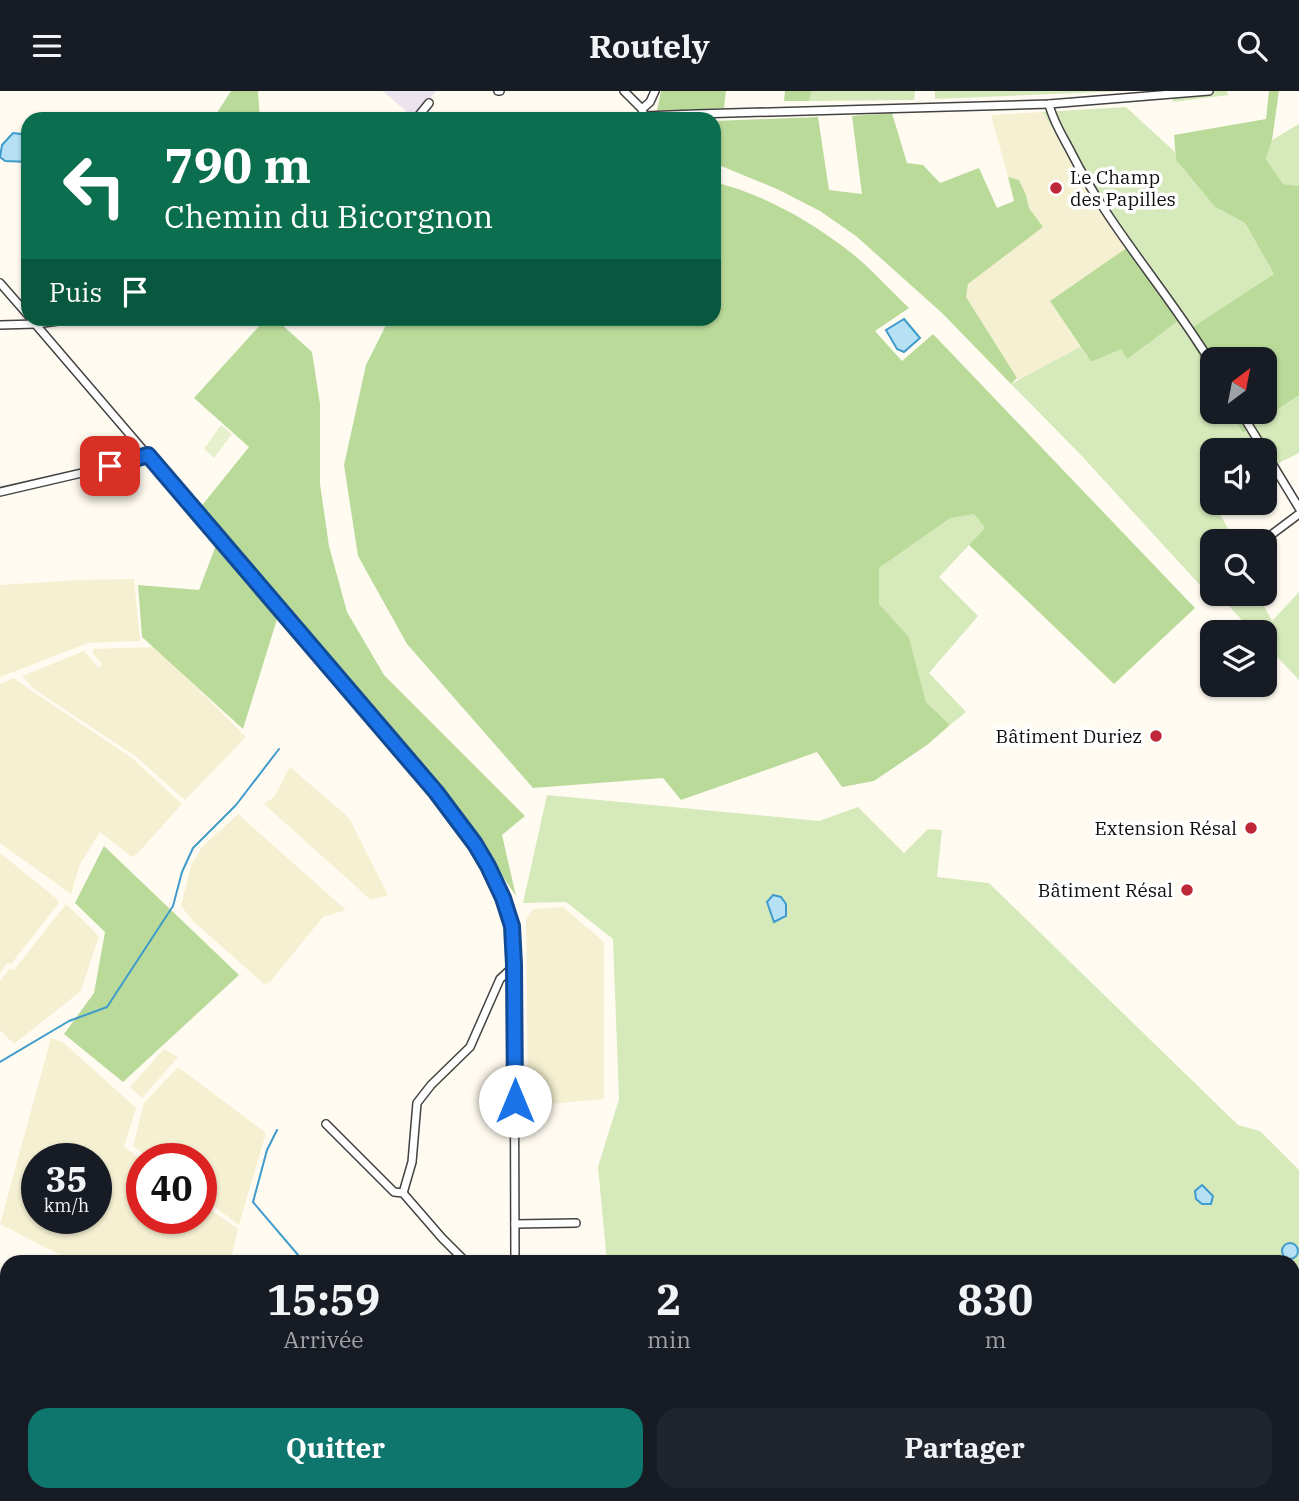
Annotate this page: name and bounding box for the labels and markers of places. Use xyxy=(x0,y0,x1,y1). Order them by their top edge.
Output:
place label: Le Champ des Papilles xyxy=(1070,165,1176,211)
marker: Le Champ des Papilles xyxy=(1048,180,1064,196)
pin xyxy=(80,436,140,496)
place label: Bâtiment Duriez xyxy=(996,724,1142,748)
marker: Bâtiment Duriez xyxy=(1148,728,1164,744)
place label: Extension Résal xyxy=(1095,816,1237,840)
marker: Extension Résal xyxy=(1243,820,1259,836)
place label: Bâtiment Résal xyxy=(1038,878,1173,902)
marker: Bâtiment Résal xyxy=(1179,882,1195,898)

